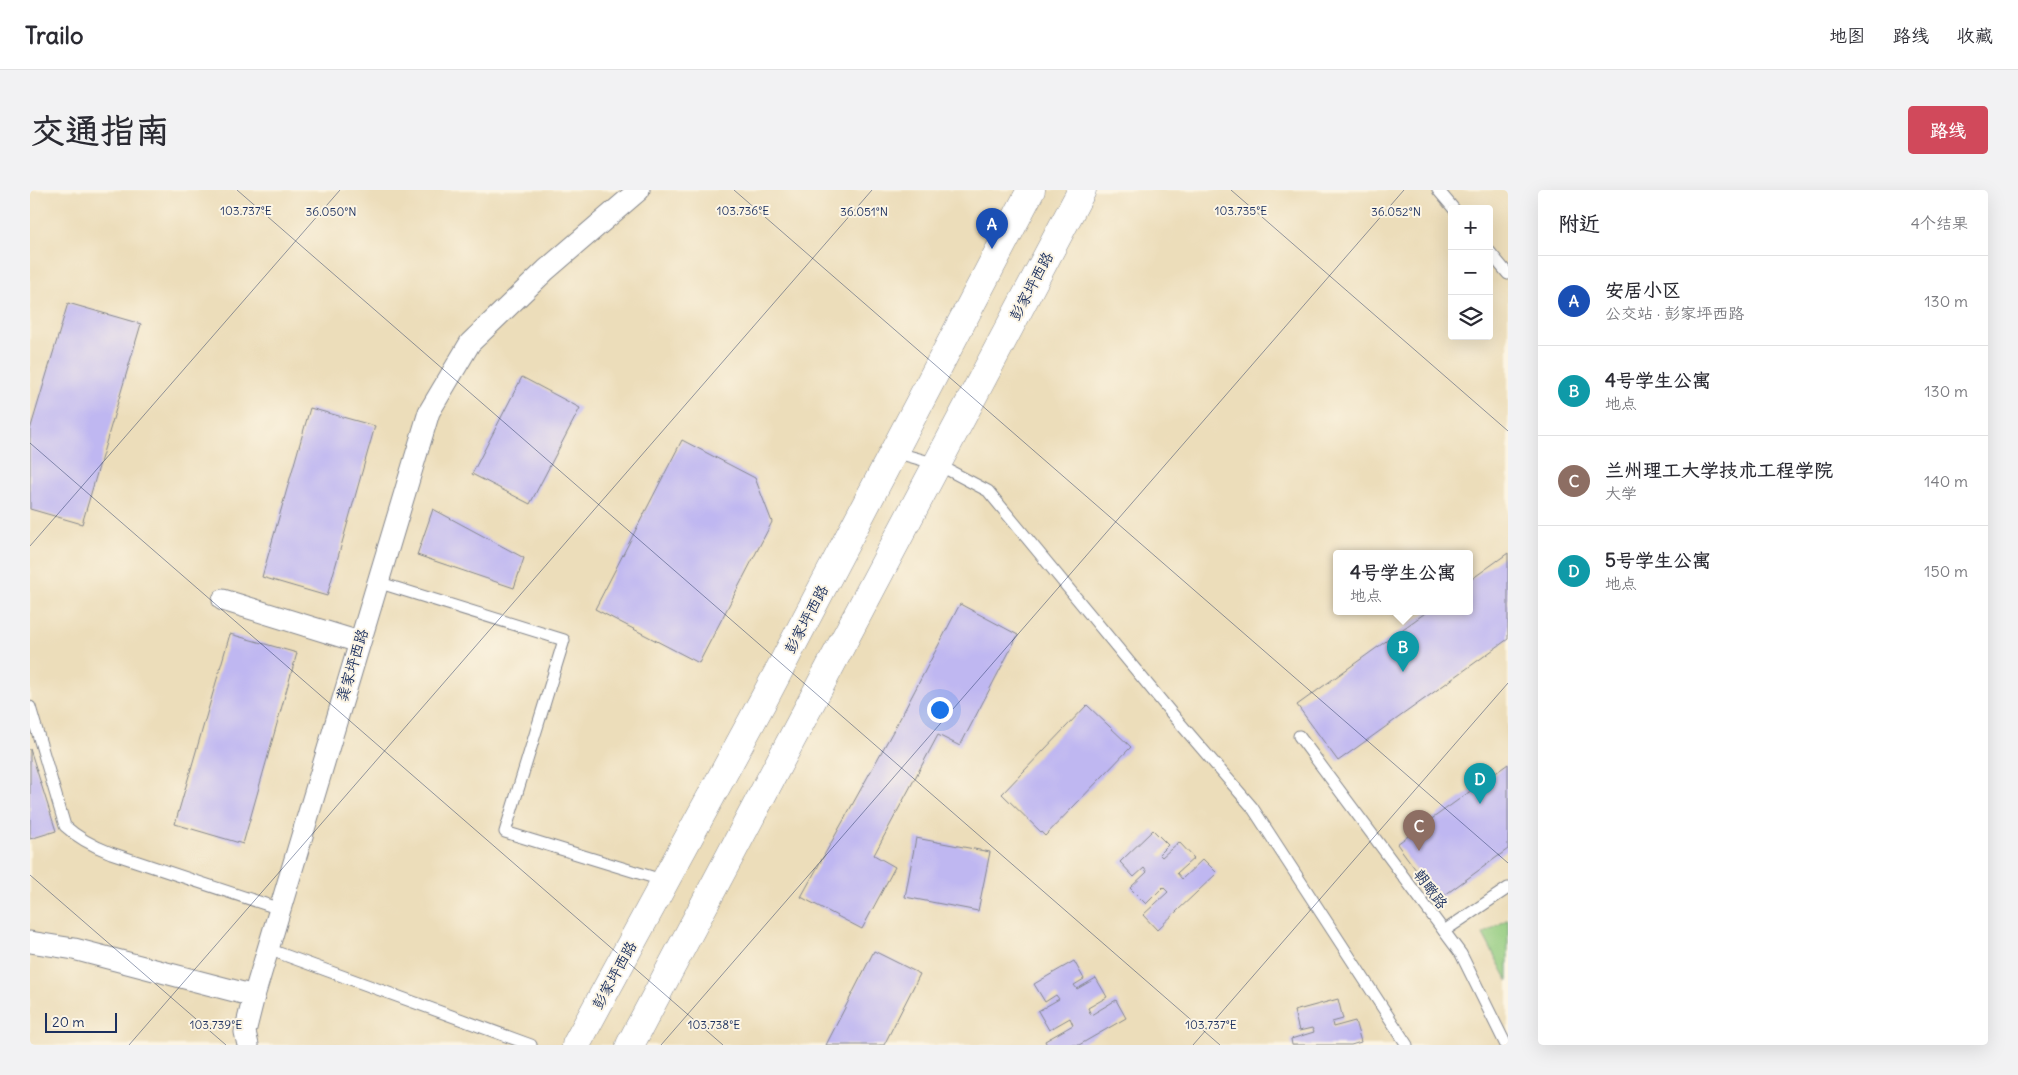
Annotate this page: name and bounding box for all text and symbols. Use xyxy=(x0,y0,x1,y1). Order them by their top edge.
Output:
text: Trailo xyxy=(25,20,83,50)
text: 地图 xyxy=(1829,24,1865,47)
text: 路线 xyxy=(1893,24,1929,47)
text: 收藏 xyxy=(1957,24,1993,47)
button: 路线 xyxy=(1908,106,1988,154)
text: 交通指南 xyxy=(30,108,170,152)
text: 103.737°E xyxy=(220,203,272,218)
text: 103.736°E xyxy=(717,203,769,218)
text: 103.735°E xyxy=(1215,203,1267,218)
text: 36.050°N xyxy=(305,204,357,219)
text: 36.051°N xyxy=(840,204,888,219)
text: 36.052°N xyxy=(1371,204,1421,219)
map controls xyxy=(1448,205,1493,340)
button: + xyxy=(1448,205,1493,250)
pin: A xyxy=(976,208,1008,249)
text: 附近 xyxy=(1558,210,1600,237)
text: 4个结果 xyxy=(1911,213,1968,233)
street label: 彭家坪西路 xyxy=(1005,248,1057,324)
button: − xyxy=(1448,250,1493,295)
text: 安居小区 xyxy=(1605,278,1681,302)
text: A xyxy=(1569,291,1579,311)
text: 130 m xyxy=(1924,291,1968,311)
button: layers xyxy=(1448,295,1493,340)
text: 公交站 · 彭家坪西路 xyxy=(1605,303,1744,323)
text: 4号学生公寓 xyxy=(1605,368,1711,392)
text: B xyxy=(1569,381,1579,401)
text: 130 m xyxy=(1924,381,1968,401)
text: 地点 xyxy=(1605,393,1637,413)
text: 兰州理工大学技术工程学院 xyxy=(1605,458,1833,482)
text: C xyxy=(1569,471,1579,491)
text: 140 m xyxy=(1924,471,1968,491)
text: 大学 xyxy=(1605,483,1637,503)
text: 5号学生公寓 xyxy=(1605,548,1711,572)
popup xyxy=(1333,550,1473,615)
text: 4号学生公寓 xyxy=(1350,560,1456,584)
text: D xyxy=(1568,561,1580,581)
text: 150 m xyxy=(1924,561,1968,581)
text: 地点 xyxy=(1605,573,1637,593)
street label: 彭家坪西路 xyxy=(780,581,832,657)
text: 地点 xyxy=(1350,585,1382,605)
street label: 龚家坪西路 xyxy=(332,626,372,704)
pin: B xyxy=(1387,631,1419,672)
your location xyxy=(927,697,953,723)
pin: D xyxy=(1464,763,1496,804)
pin: C xyxy=(1403,810,1435,851)
street label: 朝瞰路 xyxy=(1410,865,1452,913)
street label: 彭家坪西路 xyxy=(588,938,640,1012)
scale bar xyxy=(45,1010,118,1033)
text: 20 m xyxy=(52,1013,85,1031)
text: 103.739°E xyxy=(190,1017,242,1032)
text: 103.738°E xyxy=(688,1017,740,1032)
text: 103.737°E xyxy=(1185,1017,1237,1032)

